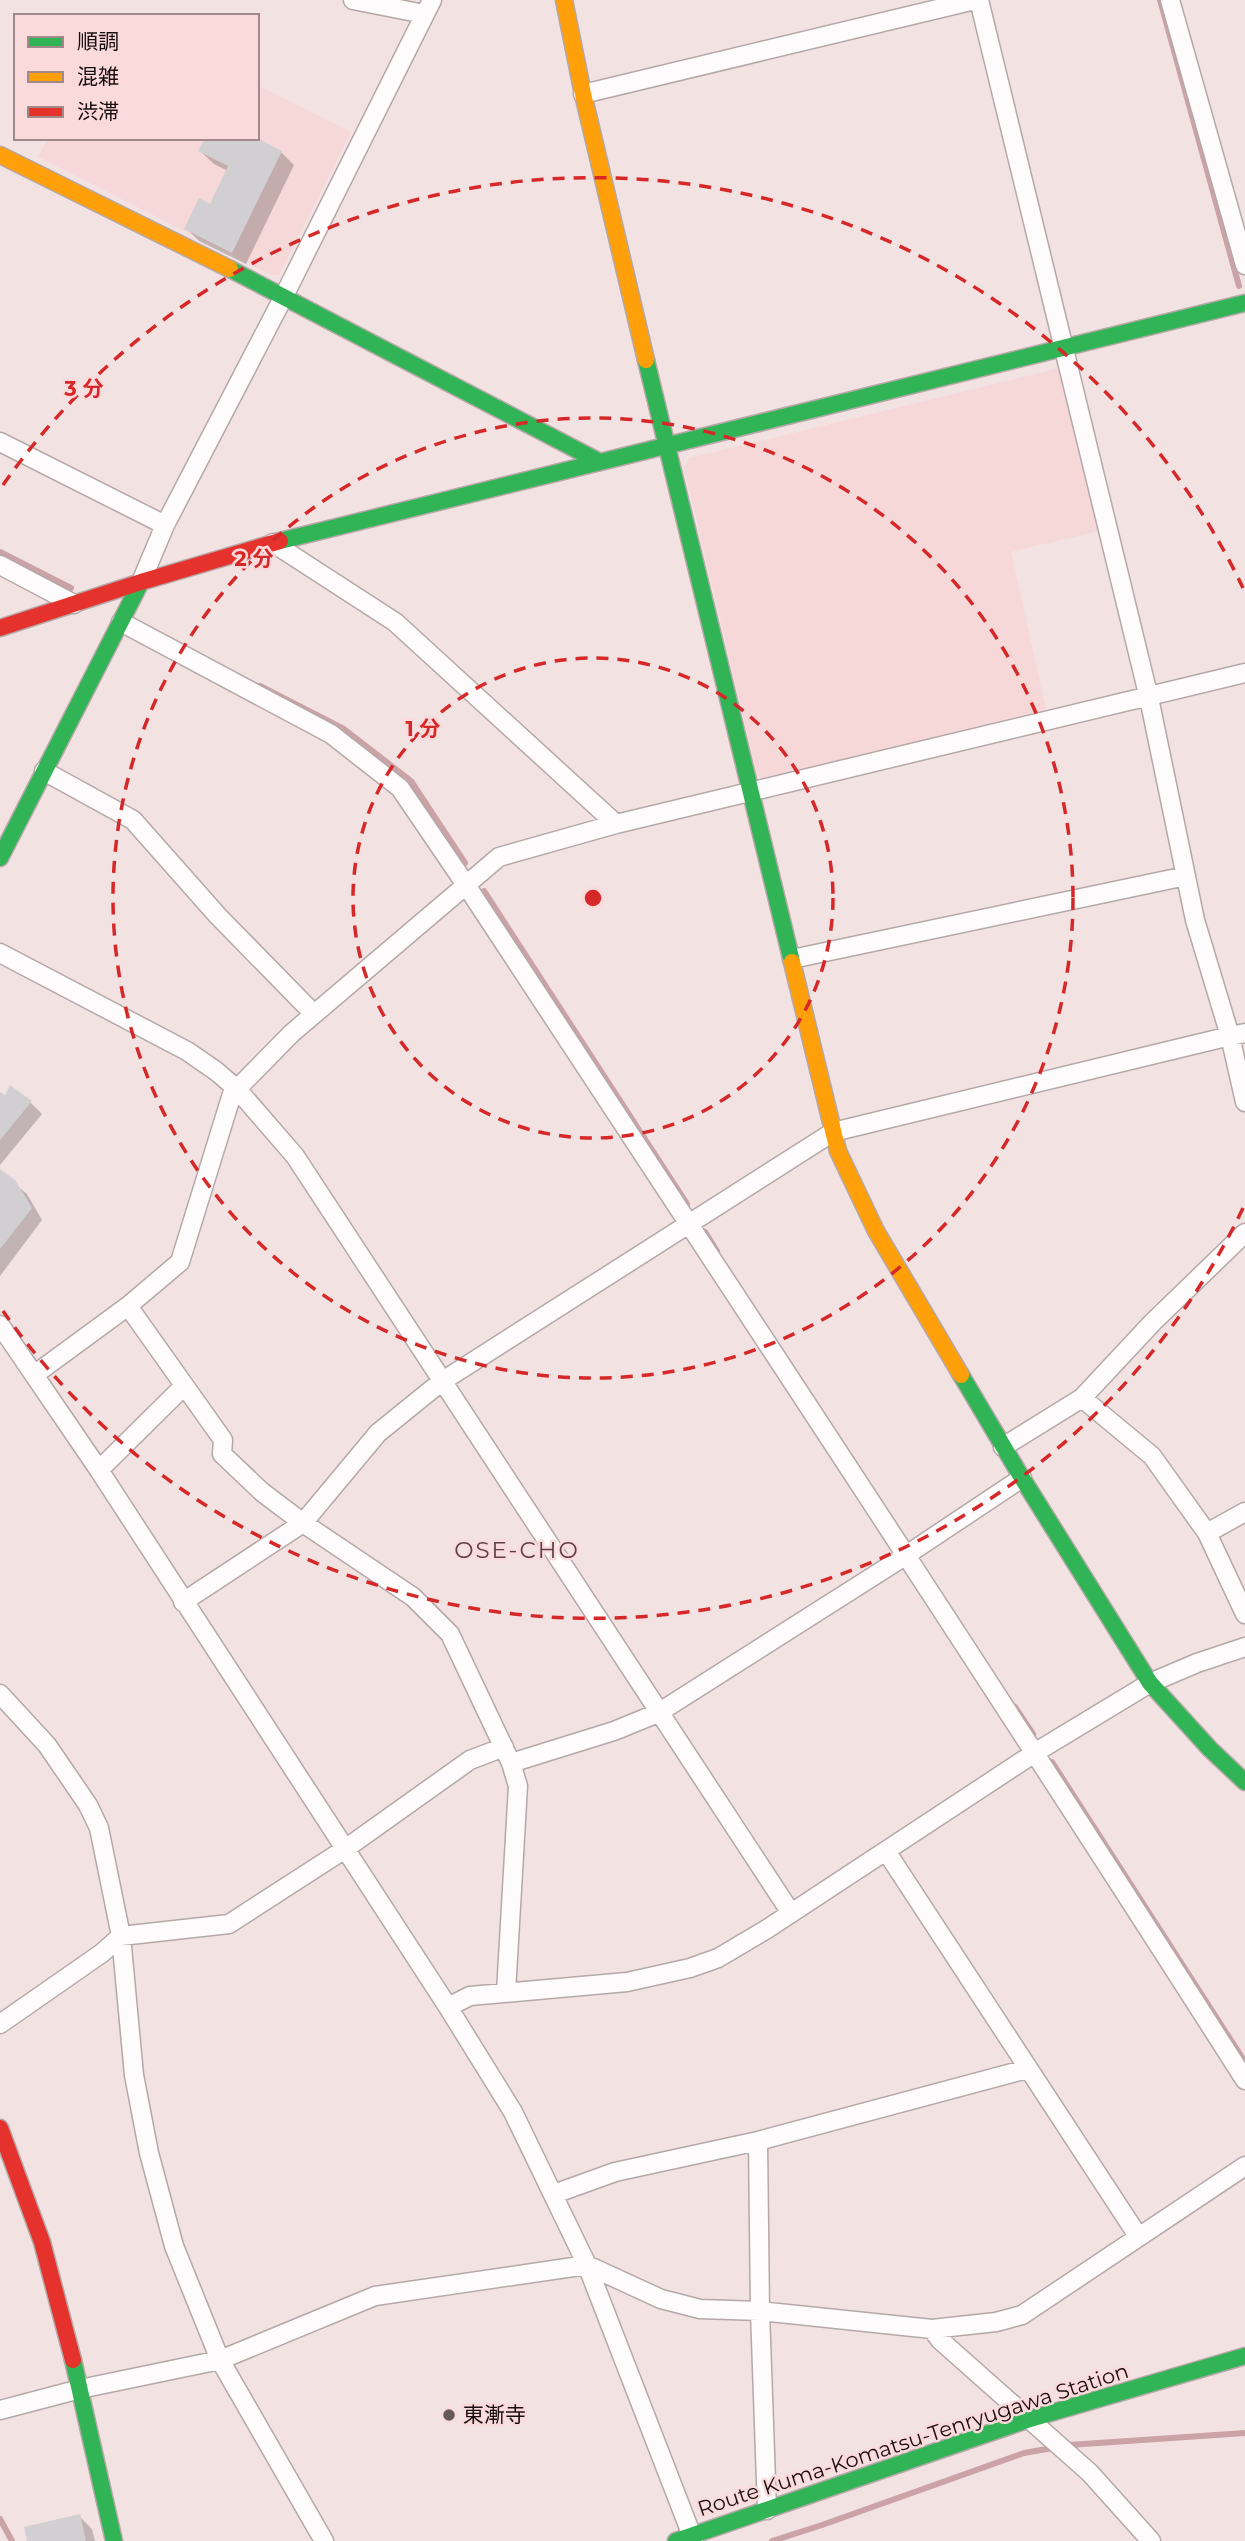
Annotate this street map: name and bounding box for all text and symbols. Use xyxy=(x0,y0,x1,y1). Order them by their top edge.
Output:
legend xyxy=(14,14,259,140)
text: 順調 xyxy=(77,29,119,54)
text: 混雑 xyxy=(77,64,119,89)
text: 渋滞 xyxy=(77,99,119,124)
text: 3 分 xyxy=(63,376,104,401)
text: 2 分 xyxy=(234,546,274,571)
text: 1 分 xyxy=(405,716,441,741)
centre of rings xyxy=(581,886,605,910)
district label: OSE-CHO xyxy=(454,1536,580,1564)
street label: Route Kuma-Komatsu-Tenryugawa Station xyxy=(694,2358,1131,2521)
place label: 東漸寺 xyxy=(463,2402,526,2427)
marker: 東漸寺 xyxy=(441,2407,457,2423)

